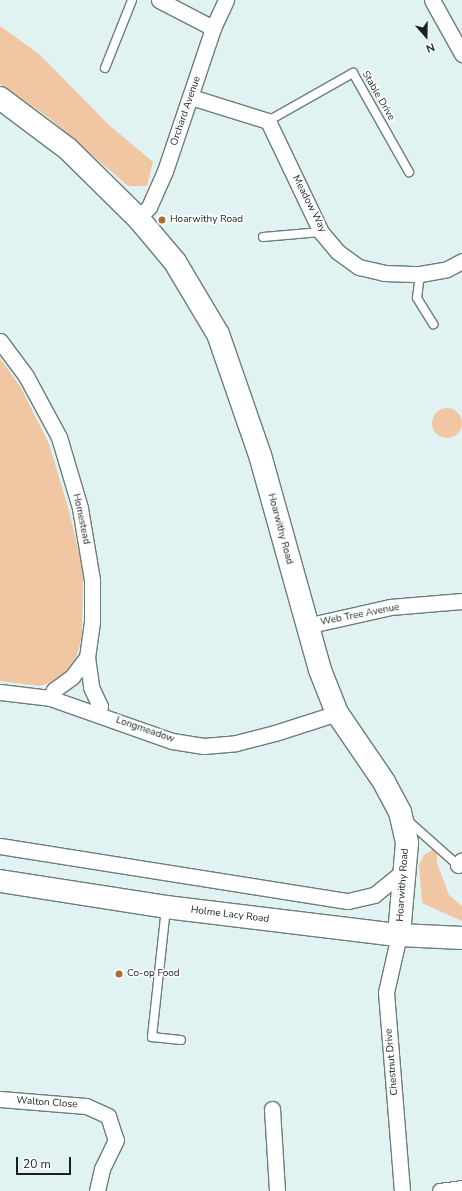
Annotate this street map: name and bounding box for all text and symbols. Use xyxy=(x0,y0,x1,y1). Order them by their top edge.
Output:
north arrow xyxy=(406,16,446,56)
text: N xyxy=(424,39,437,56)
street label: Stable Drive xyxy=(359,69,397,123)
street label: Orchard Avenue xyxy=(168,75,204,147)
street label: Meadow Way xyxy=(290,174,328,234)
place label: Hoarwithy Road xyxy=(170,214,243,226)
marker: Hoarwithy Road xyxy=(157,215,167,225)
street label: Homestead xyxy=(70,492,92,546)
street label: Hoarwithy Road xyxy=(265,492,295,566)
street label: Web Tree Avenue xyxy=(320,601,400,629)
street label: Longmeadow xyxy=(114,714,176,746)
street label: Hoarwithy Road xyxy=(394,848,412,922)
street label: Holme Lacy Road xyxy=(190,904,270,926)
place label: Co-op Food xyxy=(127,968,180,980)
marker: Co-op Food xyxy=(114,969,124,979)
street label: Chestnut Drive xyxy=(383,1028,401,1096)
street label: Walton Close xyxy=(16,1095,78,1111)
scale bar xyxy=(18,1149,73,1175)
text: 20 m xyxy=(23,1156,51,1172)

